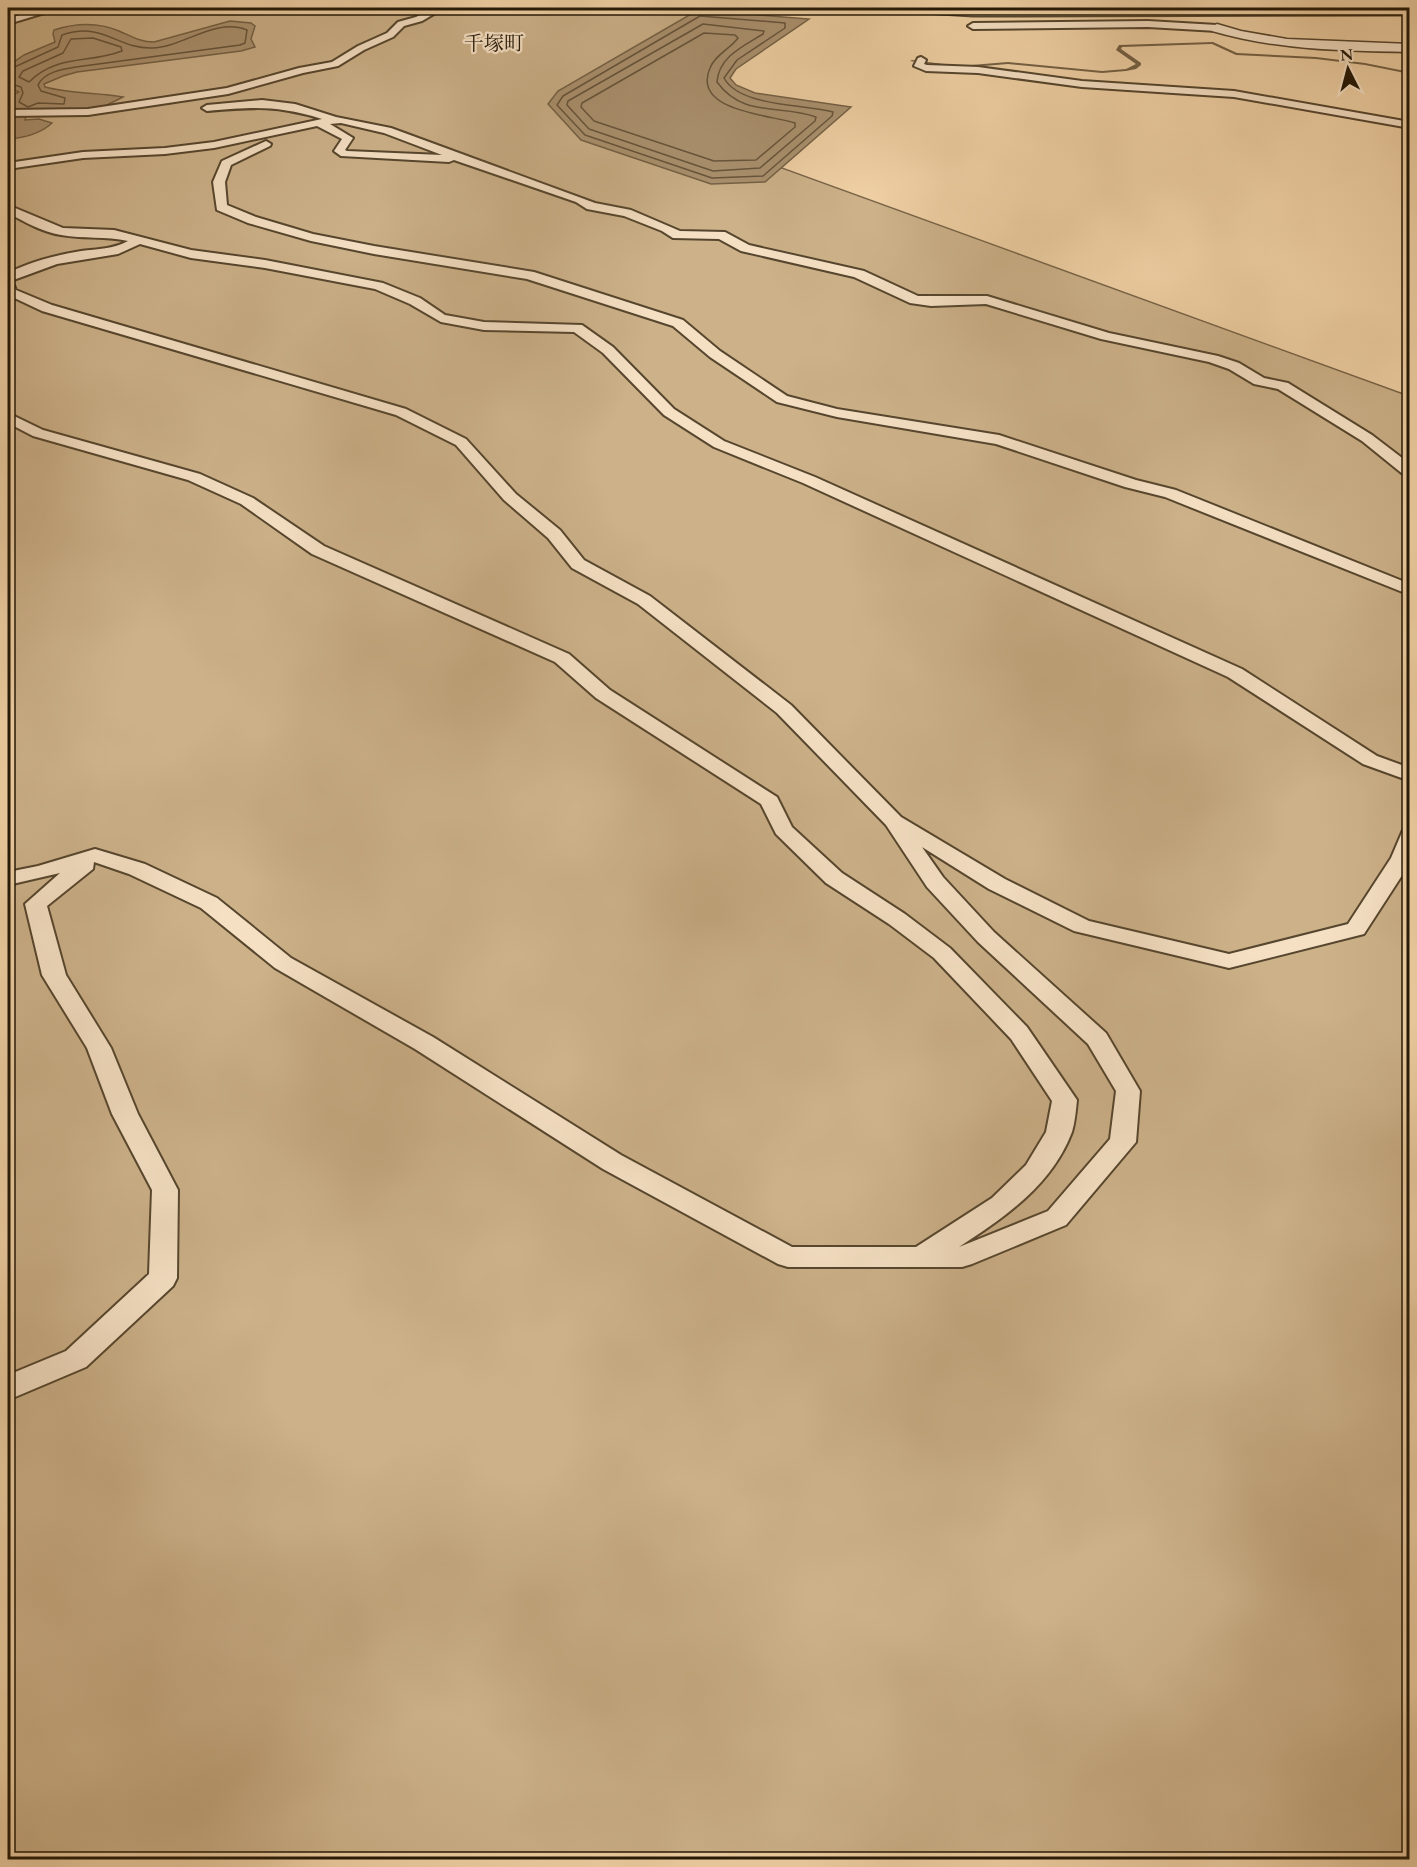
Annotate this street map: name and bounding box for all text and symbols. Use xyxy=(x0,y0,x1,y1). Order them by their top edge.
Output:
district label: 千塚町 xyxy=(464,30,524,56)
north arrow xyxy=(1318,39,1378,99)
text: N xyxy=(1339,43,1354,66)

